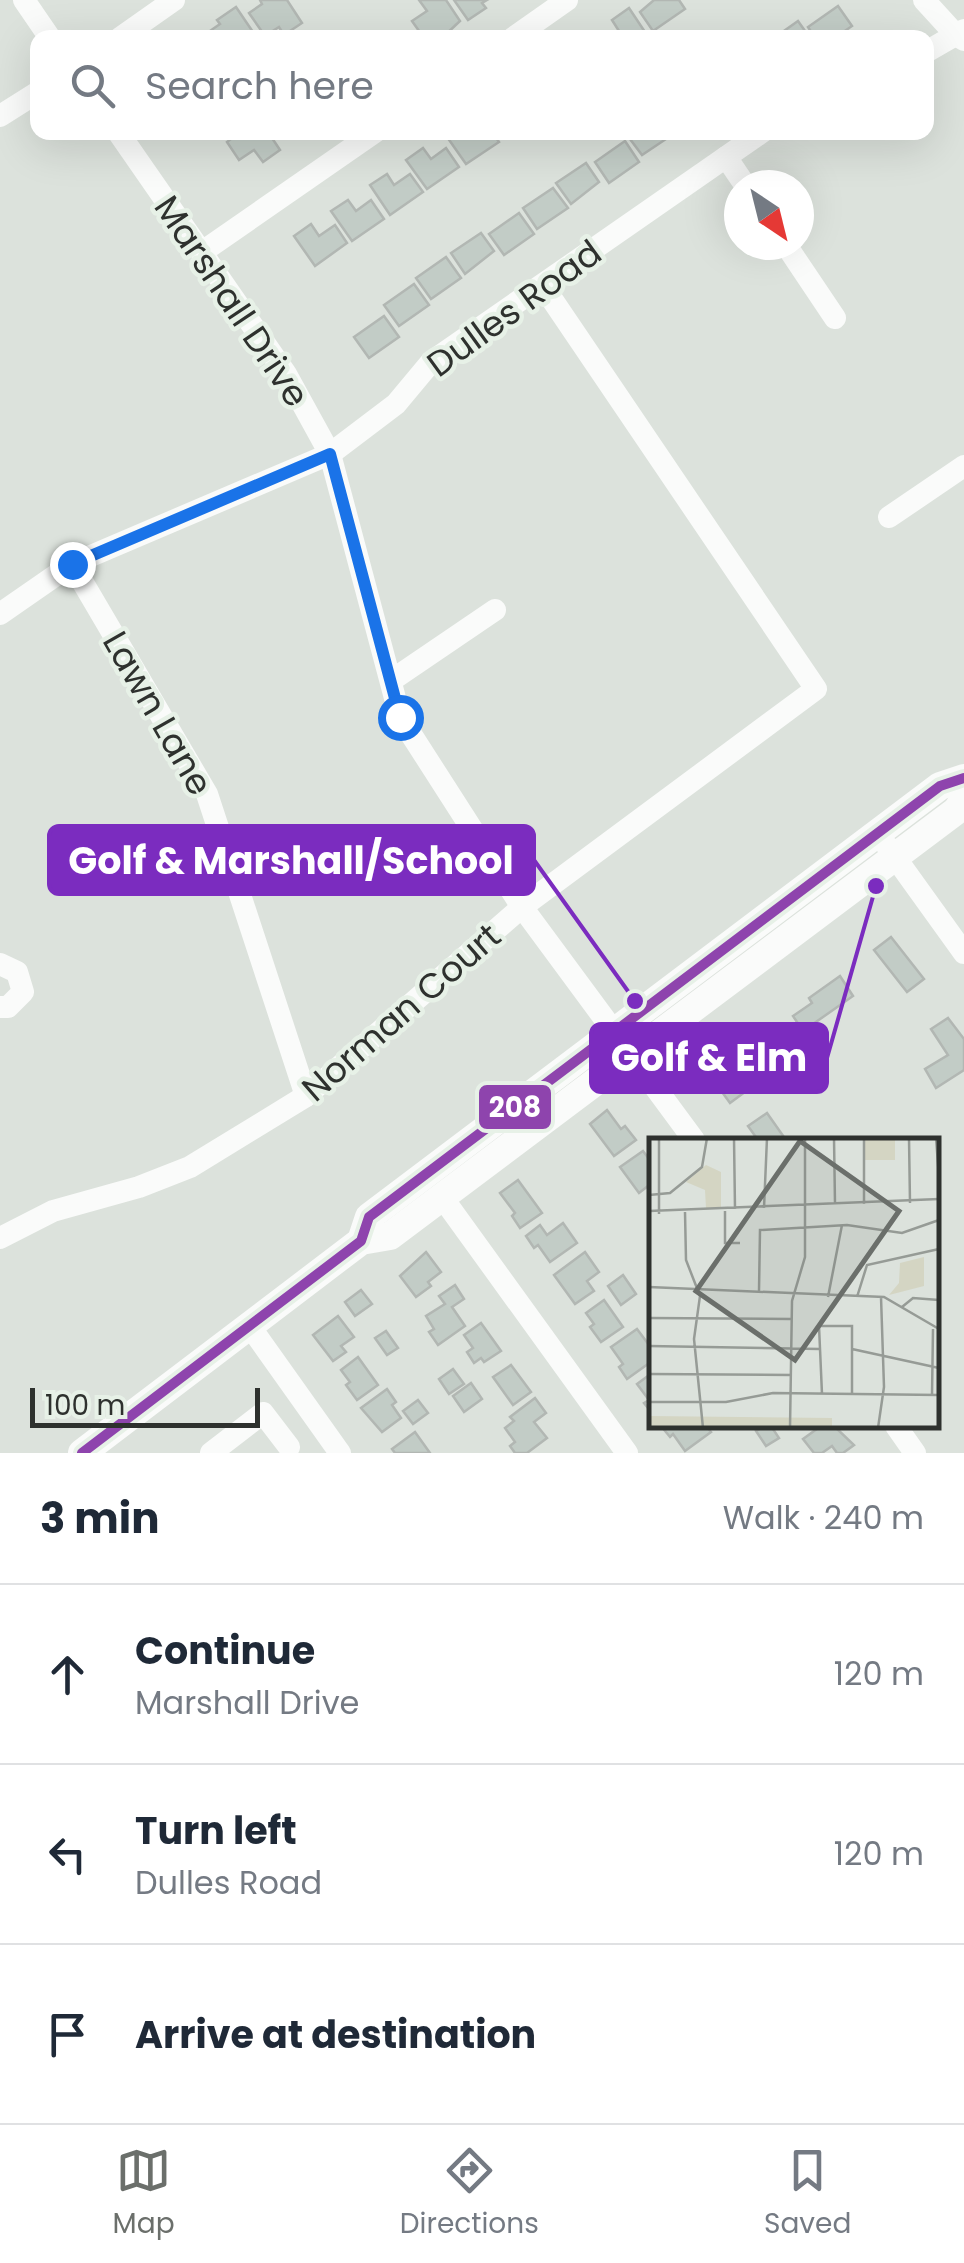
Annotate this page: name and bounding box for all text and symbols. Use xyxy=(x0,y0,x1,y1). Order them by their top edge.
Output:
search box xyxy=(30,30,934,140)
icon: search xyxy=(65,58,120,113)
text: Search here xyxy=(145,59,374,112)
north arrow xyxy=(724,170,814,260)
street label: Marshall Drive xyxy=(143,186,321,416)
street label: Dulles Road xyxy=(417,228,611,388)
route end xyxy=(50,542,96,588)
street label: Lawn Lane xyxy=(91,622,225,804)
route start xyxy=(378,695,424,741)
callout: Golf & Marshall/School xyxy=(49,826,534,894)
text: Golf & Marshall/School xyxy=(68,834,514,887)
street label: Norman Court xyxy=(291,912,511,1112)
callout: Golf & Elm xyxy=(591,1024,827,1092)
text: Golf & Elm xyxy=(611,1031,807,1084)
line badge: 208 xyxy=(477,1083,553,1131)
text: 208 xyxy=(489,1088,541,1127)
inset map xyxy=(649,1138,939,1428)
scale bar xyxy=(30,1383,260,1428)
text: 100 m xyxy=(45,1386,125,1425)
text: 3 min xyxy=(40,1489,160,1548)
text: Walk · 240 m xyxy=(723,1495,924,1540)
text: Continue xyxy=(135,1624,315,1677)
icon: ahead xyxy=(40,1647,95,1702)
text: 120 m xyxy=(834,1651,924,1696)
text: Marshall Drive xyxy=(135,1680,359,1725)
text: Turn left xyxy=(135,1804,297,1857)
icon: left xyxy=(40,1827,95,1882)
text: 120 m xyxy=(834,1831,924,1876)
text: Dulles Road xyxy=(135,1860,322,1905)
icon: arrive xyxy=(40,2007,95,2062)
text: Arrive at destination xyxy=(135,2008,536,2061)
tab: Map xyxy=(113,2143,175,2245)
tab: Directions xyxy=(400,2143,539,2245)
tab: Saved xyxy=(764,2143,851,2245)

